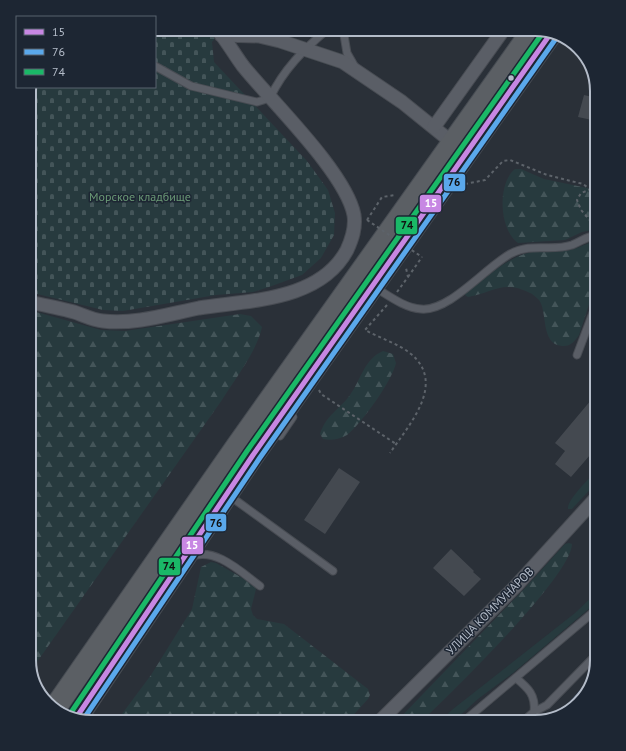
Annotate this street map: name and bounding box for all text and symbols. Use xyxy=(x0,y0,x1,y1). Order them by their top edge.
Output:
legend xyxy=(16,16,156,88)
text: 15 xyxy=(52,24,65,39)
text: 76 xyxy=(52,44,65,59)
text: 74 xyxy=(52,64,66,79)
unlabelled marker xyxy=(506,73,516,83)
line badge: 76 xyxy=(443,173,466,192)
text: 76 xyxy=(448,175,460,189)
park label: Морское кладбище xyxy=(89,189,191,204)
line badge: 15 xyxy=(419,194,442,213)
text: 15 xyxy=(425,196,437,210)
line badge: 74 xyxy=(395,216,418,235)
text: 74 xyxy=(401,218,414,232)
line badge: 76 xyxy=(205,513,227,532)
text: 76 xyxy=(210,516,222,530)
line badge: 15 xyxy=(181,536,204,555)
text: 15 xyxy=(186,538,198,552)
line badge: 74 xyxy=(158,557,181,576)
text: 74 xyxy=(163,559,176,573)
street label: УЛИЦА КОММУНАРОВ xyxy=(443,564,537,658)

